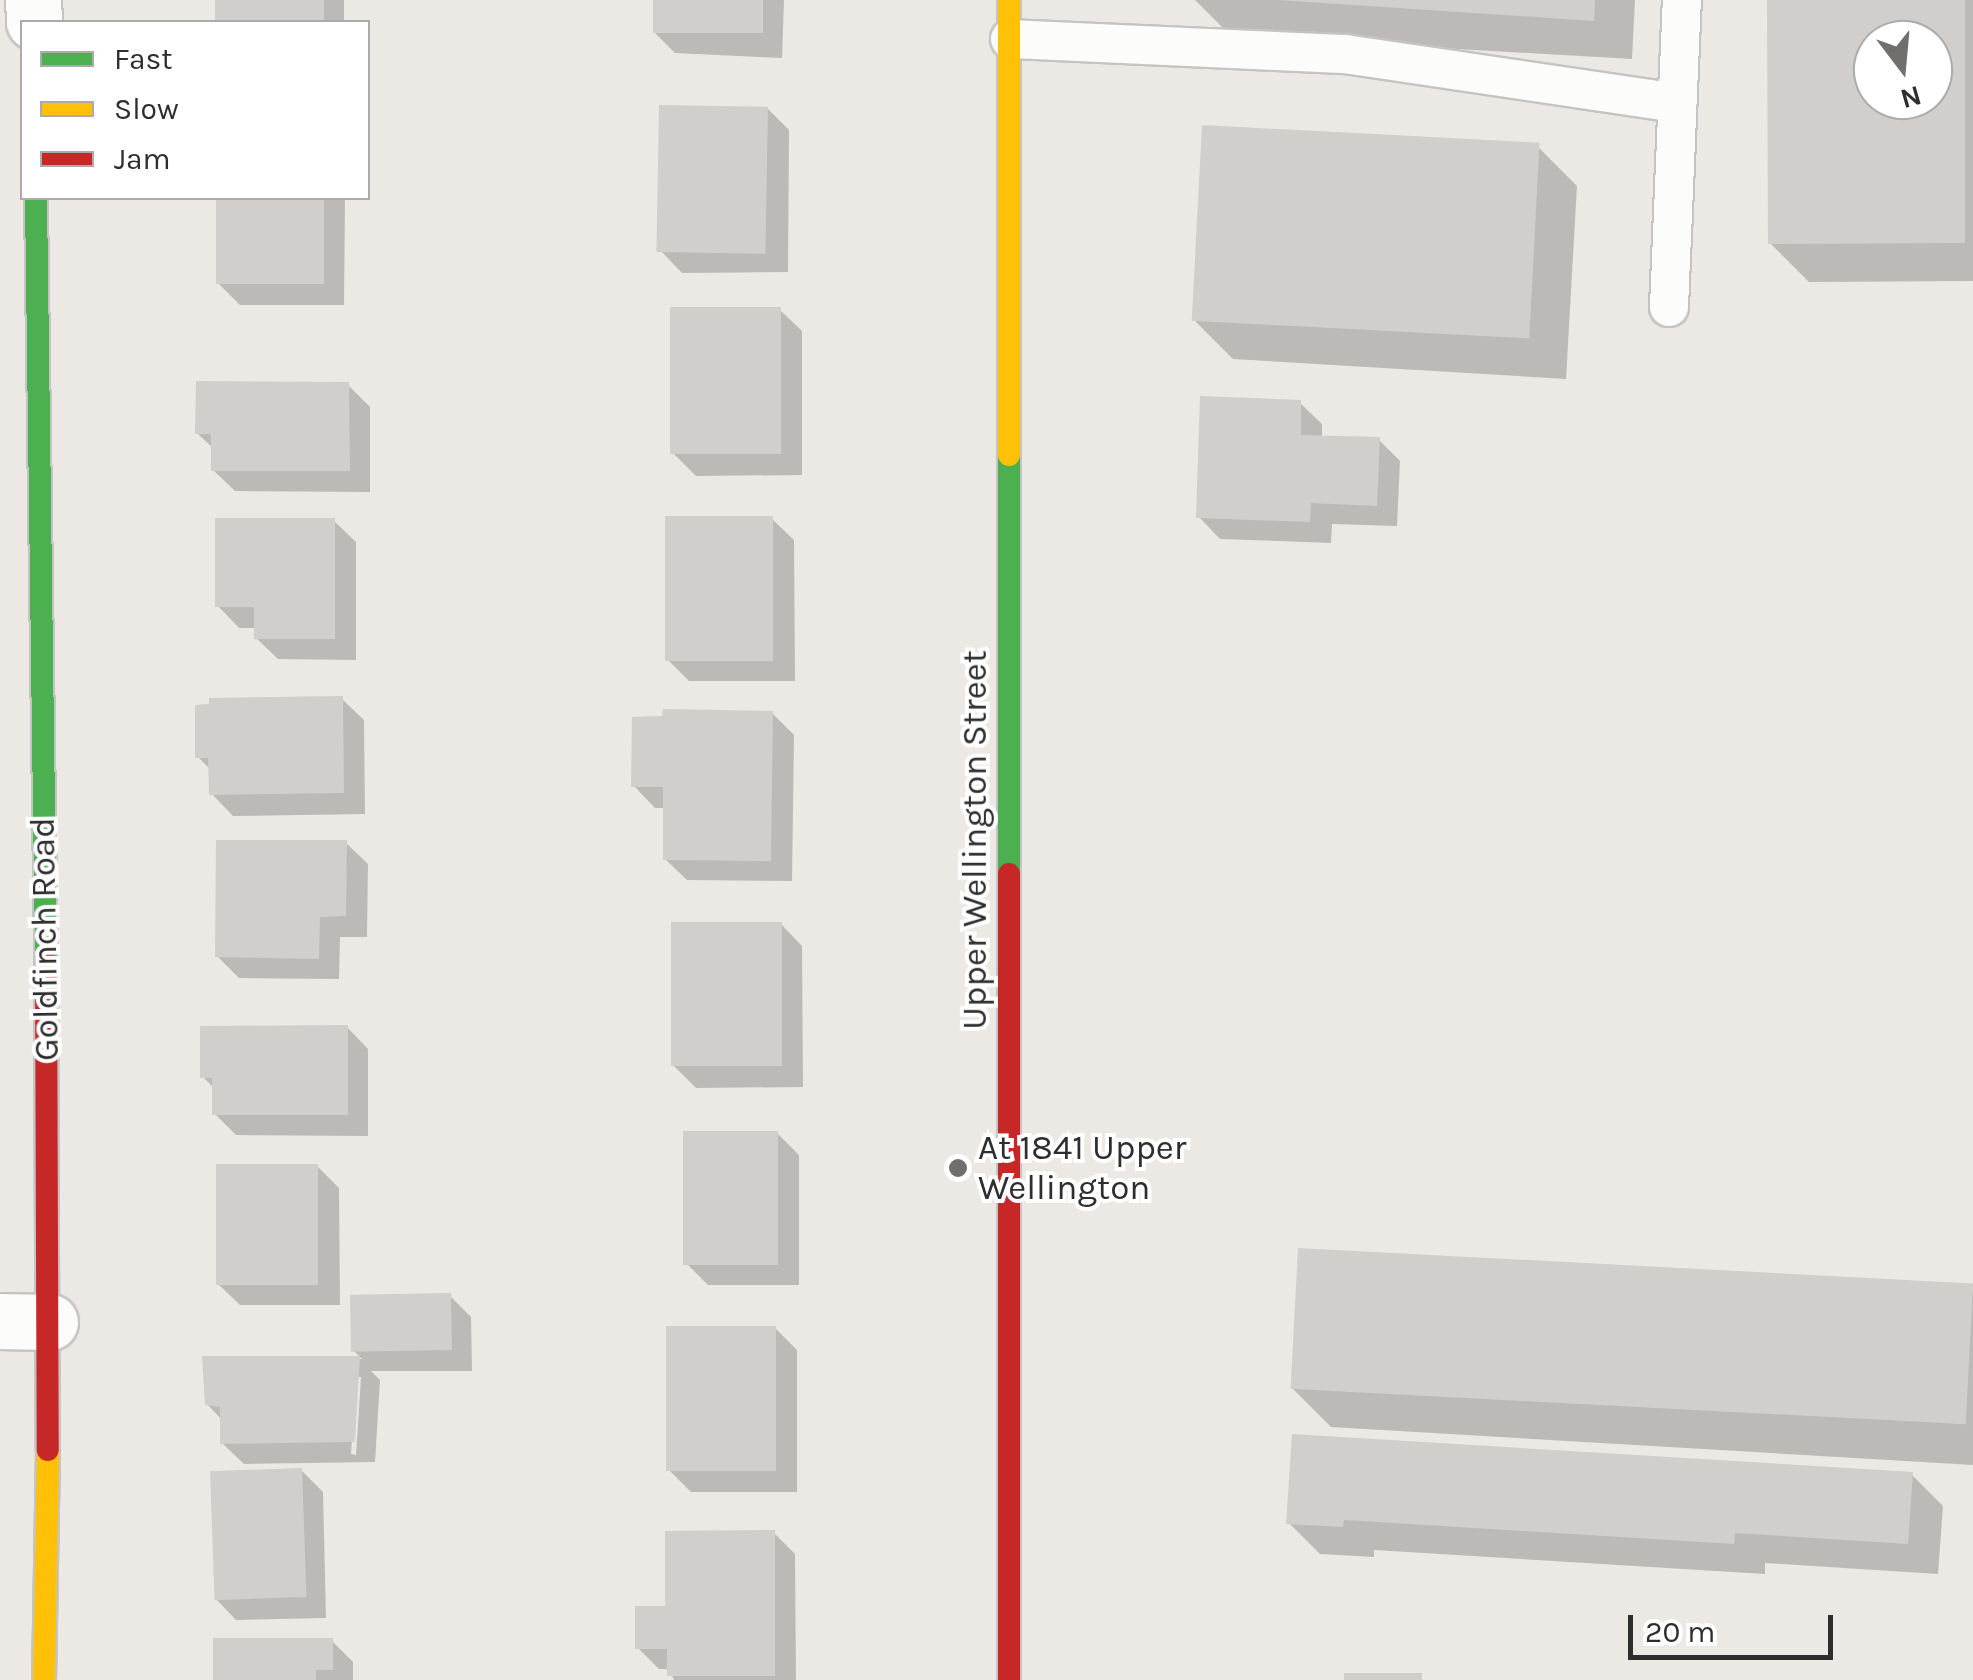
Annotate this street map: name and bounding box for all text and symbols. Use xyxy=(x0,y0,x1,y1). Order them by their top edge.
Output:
legend xyxy=(20,20,370,200)
north arrow xyxy=(1853,20,1953,120)
text: Fast xyxy=(114,41,173,77)
text: N xyxy=(1897,79,1925,116)
text: Slow xyxy=(114,91,179,127)
text: Jam xyxy=(114,141,171,177)
street label: Upper Wellington Street xyxy=(954,650,996,1030)
street label: Goldfinch Road xyxy=(22,817,68,1061)
place label: At 1841 Upper Wellington xyxy=(978,1127,1186,1209)
marker: At 1841 Upper Wellington xyxy=(947,1157,969,1179)
scale bar xyxy=(1633,1595,1838,1657)
text: 20 m xyxy=(1645,1614,1715,1650)

